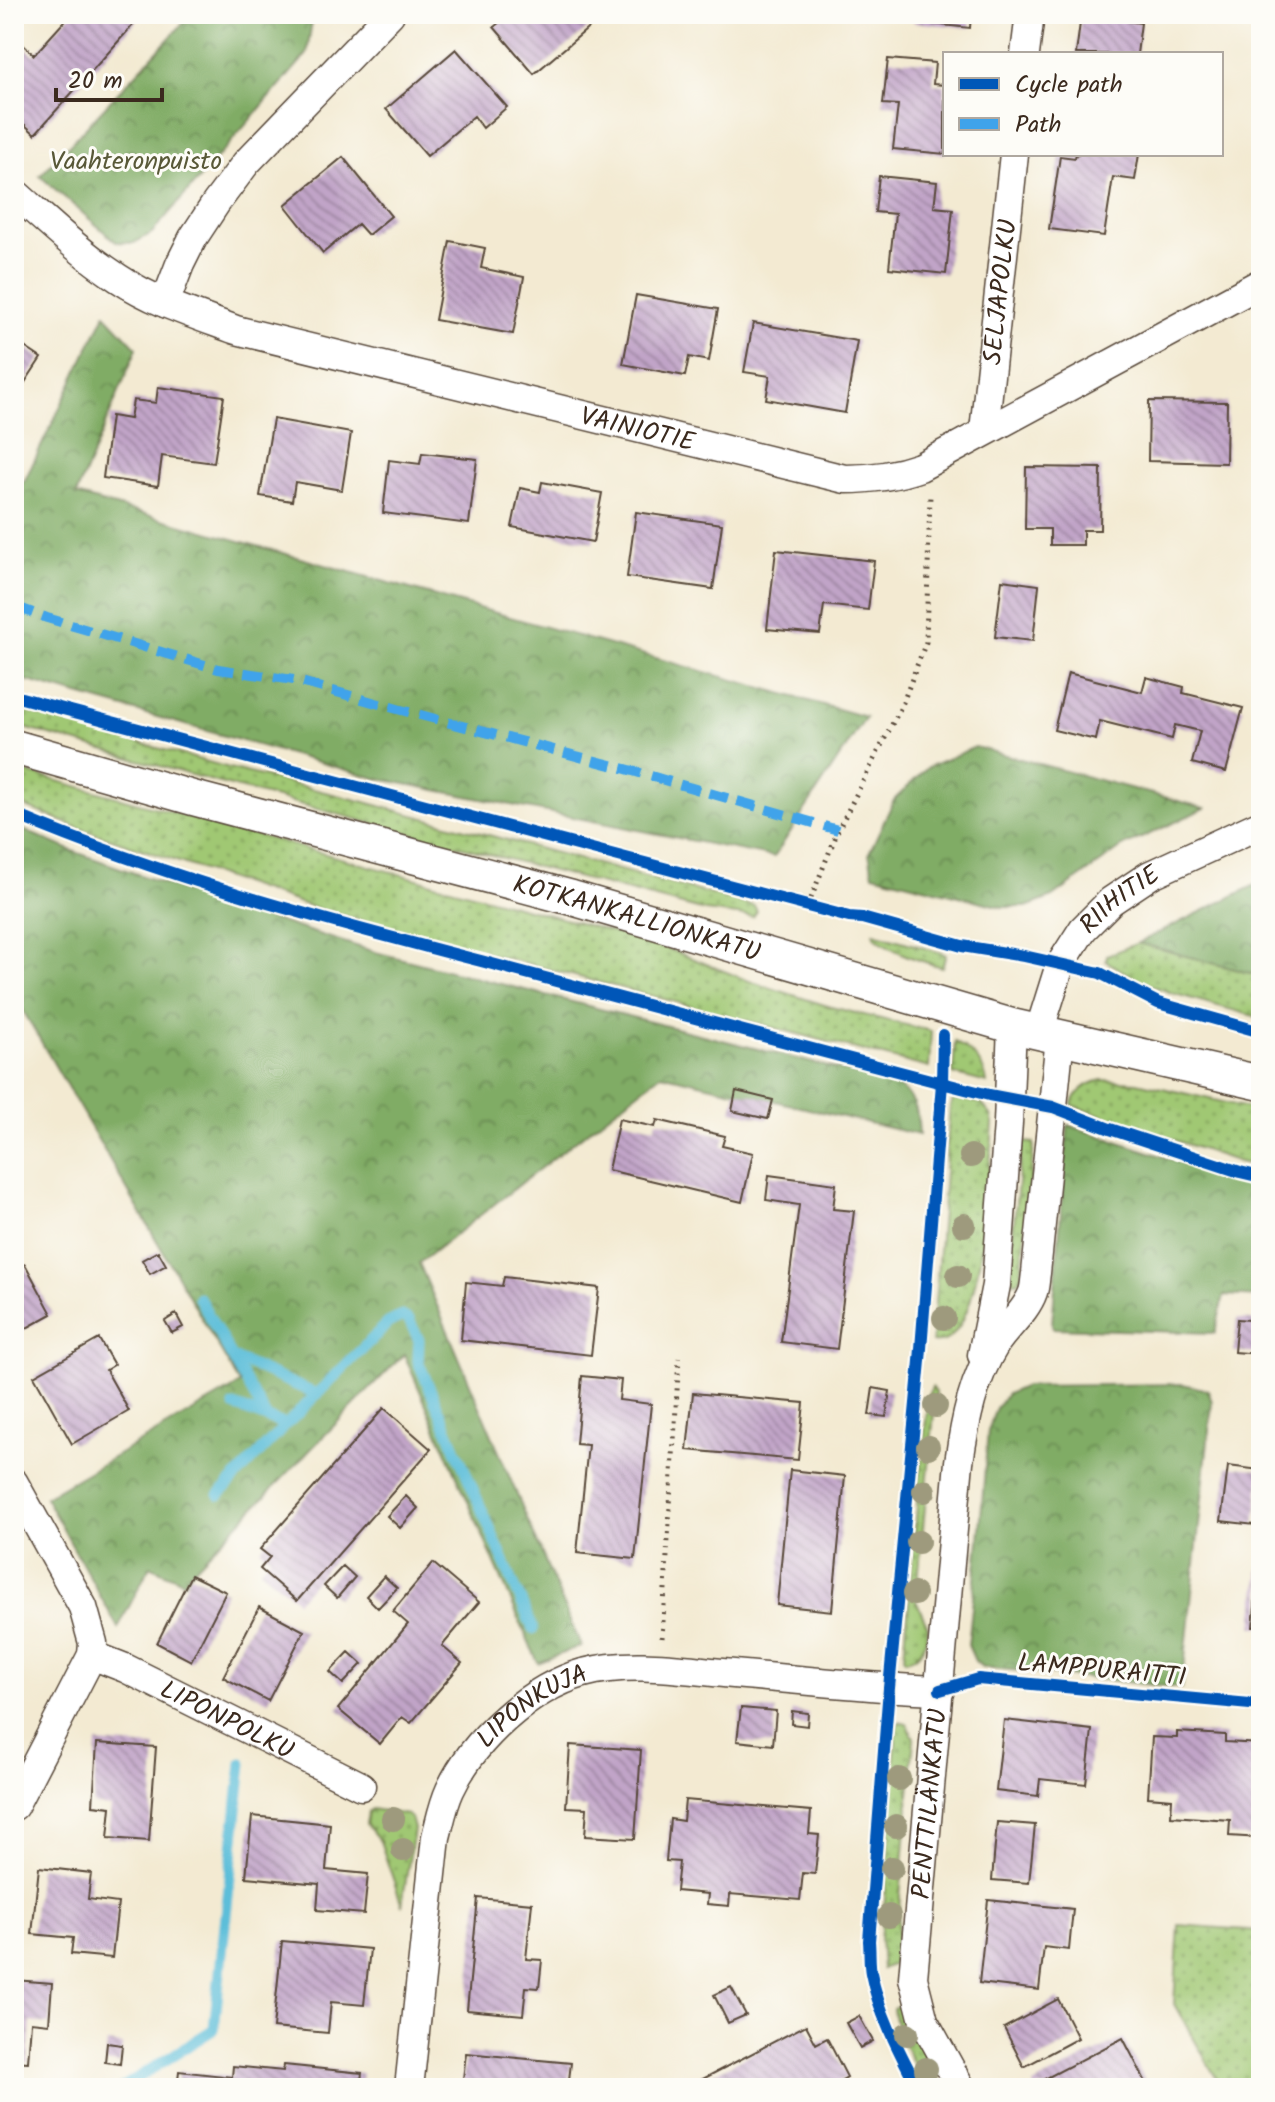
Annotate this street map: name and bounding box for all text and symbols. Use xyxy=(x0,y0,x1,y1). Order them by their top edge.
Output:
scale bar xyxy=(56,52,162,102)
legend xyxy=(943,52,1223,156)
text: 20 m xyxy=(68,62,123,101)
text: Cycle path xyxy=(1015,66,1123,105)
text: Path xyxy=(1015,106,1061,145)
park label: Vaahteronpuisto xyxy=(50,141,222,183)
street label: SELJAPOLKU xyxy=(972,217,1030,367)
street label: VAINIOTIE xyxy=(576,396,700,465)
street label: RIIHITIE xyxy=(1070,855,1170,945)
street label: KOTKANKALLIONKATU xyxy=(508,864,765,975)
street label: LAMPPURAITTI xyxy=(1016,1643,1188,1699)
street label: LIPONKUJA xyxy=(467,1654,593,1759)
street label: LIPONPOLKU xyxy=(152,1670,301,1772)
street label: PENTTILÄNKATU xyxy=(901,1707,960,1901)

